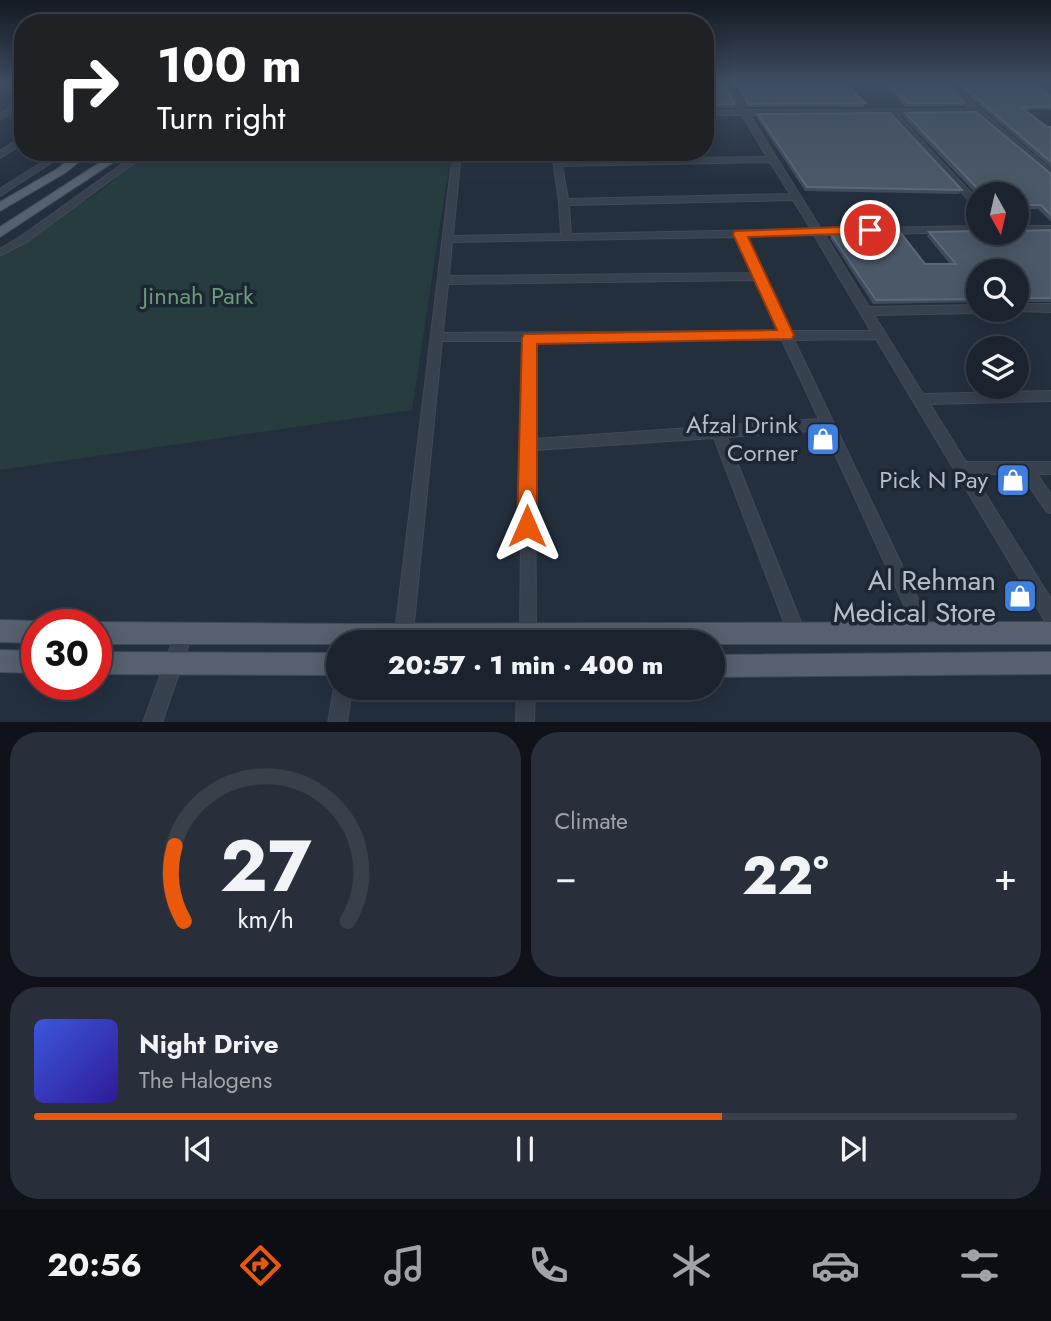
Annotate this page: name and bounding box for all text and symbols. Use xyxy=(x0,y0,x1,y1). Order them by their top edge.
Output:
text: 100 m xyxy=(157,30,302,100)
icon: right xyxy=(42,42,133,133)
text: Turn right xyxy=(157,95,286,141)
north arrow xyxy=(966,182,1029,245)
map controls xyxy=(966,182,1029,399)
pin xyxy=(840,200,900,260)
icon: arrive xyxy=(851,211,889,249)
button: search xyxy=(966,259,1029,322)
park label: Jinnah Park xyxy=(139,278,254,313)
button: layers xyxy=(966,336,1029,399)
place label: Afzal Drink Corner xyxy=(686,407,799,470)
shop icon: Afzal Drink Corner xyxy=(804,420,842,458)
shop icon: Pick N Pay xyxy=(994,461,1032,499)
place label: Pick N Pay xyxy=(879,462,988,497)
position arrow xyxy=(490,489,564,563)
place label: Al Rehman Medical Store xyxy=(833,560,996,633)
shop icon: Al Rehman Medical Store xyxy=(1001,577,1039,615)
speed limit sign: 30 xyxy=(21,609,112,700)
text: 20:57 · 1 min · 400 m xyxy=(388,646,663,684)
text: Climate xyxy=(555,804,628,838)
text: 27 xyxy=(219,813,311,918)
text: 22° xyxy=(742,838,829,914)
text: − xyxy=(555,849,577,904)
text: + xyxy=(994,849,1017,904)
text: km/h xyxy=(237,900,294,936)
text: Night Drive xyxy=(139,1025,279,1063)
text: The Halogens xyxy=(139,1063,272,1097)
icon: previous xyxy=(179,1130,217,1168)
icon: pause xyxy=(506,1130,544,1168)
icon: next xyxy=(834,1130,872,1168)
icon: directions xyxy=(236,1241,285,1290)
icon: music xyxy=(380,1241,429,1290)
icon: phone xyxy=(524,1241,573,1290)
icon: climate xyxy=(667,1241,716,1290)
icon: car xyxy=(811,1241,860,1290)
icon: filters xyxy=(955,1241,1004,1290)
text: 20:56 xyxy=(47,1242,142,1288)

